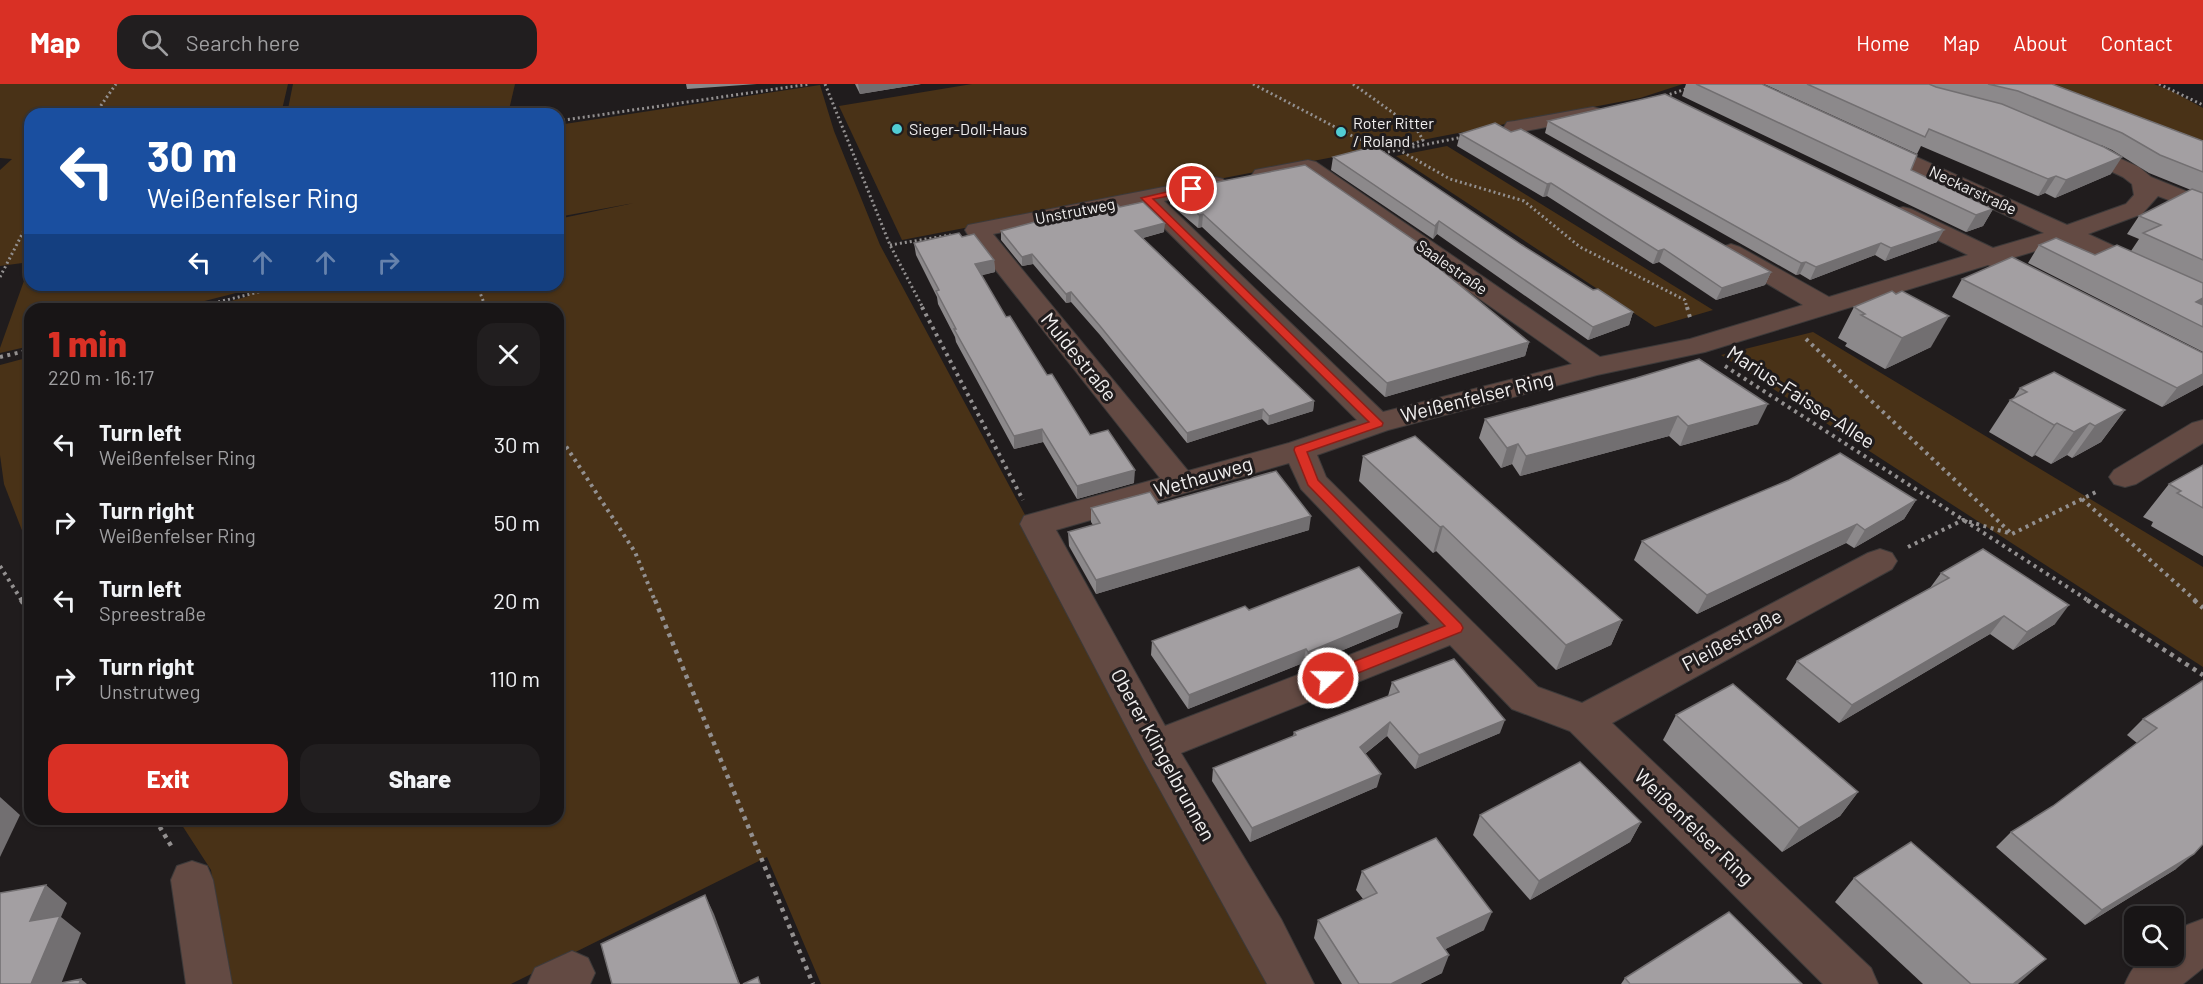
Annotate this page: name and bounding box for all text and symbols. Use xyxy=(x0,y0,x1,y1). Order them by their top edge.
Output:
search box xyxy=(117,15,537,69)
text: Map xyxy=(30,25,81,59)
icon: search xyxy=(138,26,171,59)
text: Search here xyxy=(186,29,300,55)
text: Home xyxy=(1856,30,1910,55)
text: Map xyxy=(1943,30,1980,55)
text: About xyxy=(2013,30,2068,55)
text: Contact xyxy=(2101,30,2173,55)
place label: Roter Ritter / Roland xyxy=(1353,113,1434,150)
place label: Sieger-Doll-Haus xyxy=(909,119,1027,138)
marker: Sieger-Doll-Haus xyxy=(890,122,904,136)
marker: Roter Ritter / Roland xyxy=(1334,125,1348,139)
text: 30 m xyxy=(147,130,237,180)
icon: left xyxy=(48,132,126,210)
street label: Neckarstraße xyxy=(1926,161,2020,218)
pin xyxy=(1166,163,1217,214)
icon: arrive xyxy=(1175,172,1208,205)
text: Weißenfelser Ring xyxy=(147,181,359,213)
street label: Unstrutweg xyxy=(1033,193,1117,228)
street label: Saalestraße xyxy=(1413,235,1492,298)
icon: left xyxy=(183,246,216,279)
icon: ahead xyxy=(246,246,279,279)
icon: ahead xyxy=(309,246,342,279)
icon: right xyxy=(372,246,405,279)
street label: Muldestraße xyxy=(1037,307,1123,406)
text: 1 min xyxy=(48,321,127,364)
button: close xyxy=(477,323,540,386)
street label: Marius-Faisse-Allee xyxy=(1723,339,1880,453)
text: 220 m · 16:17 xyxy=(48,365,154,389)
street label: Weißenfelser Ring xyxy=(1398,365,1556,427)
text: Turn left xyxy=(99,419,182,445)
icon: left xyxy=(48,428,81,461)
text: 30 m xyxy=(494,431,540,457)
text: Weißenfelser Ring xyxy=(99,445,256,469)
street label: Wethauweg xyxy=(1151,451,1255,502)
text: Turn right xyxy=(99,497,194,523)
icon: right xyxy=(48,506,81,539)
text: 50 m xyxy=(494,509,540,535)
text: Weißenfelser Ring xyxy=(99,523,256,547)
text: Turn left xyxy=(99,575,182,601)
icon: left xyxy=(48,584,81,617)
text: 20 m xyxy=(493,587,540,613)
text: Spreestraße xyxy=(99,601,206,625)
street label: Pleißestraße xyxy=(1677,603,1786,676)
position arrow xyxy=(1296,646,1360,710)
text: Turn right xyxy=(99,653,194,679)
icon: right xyxy=(48,662,81,695)
street label: Oberer Klingelbrunnen xyxy=(1106,664,1221,845)
text: 110 m xyxy=(490,665,540,691)
text: Unstrutweg xyxy=(99,679,200,703)
button: Exit xyxy=(48,744,288,813)
button: Share xyxy=(300,744,540,813)
street label: Weißenfelser Ring xyxy=(1630,763,1759,889)
map controls xyxy=(2124,906,2184,966)
button: search xyxy=(2124,906,2184,966)

